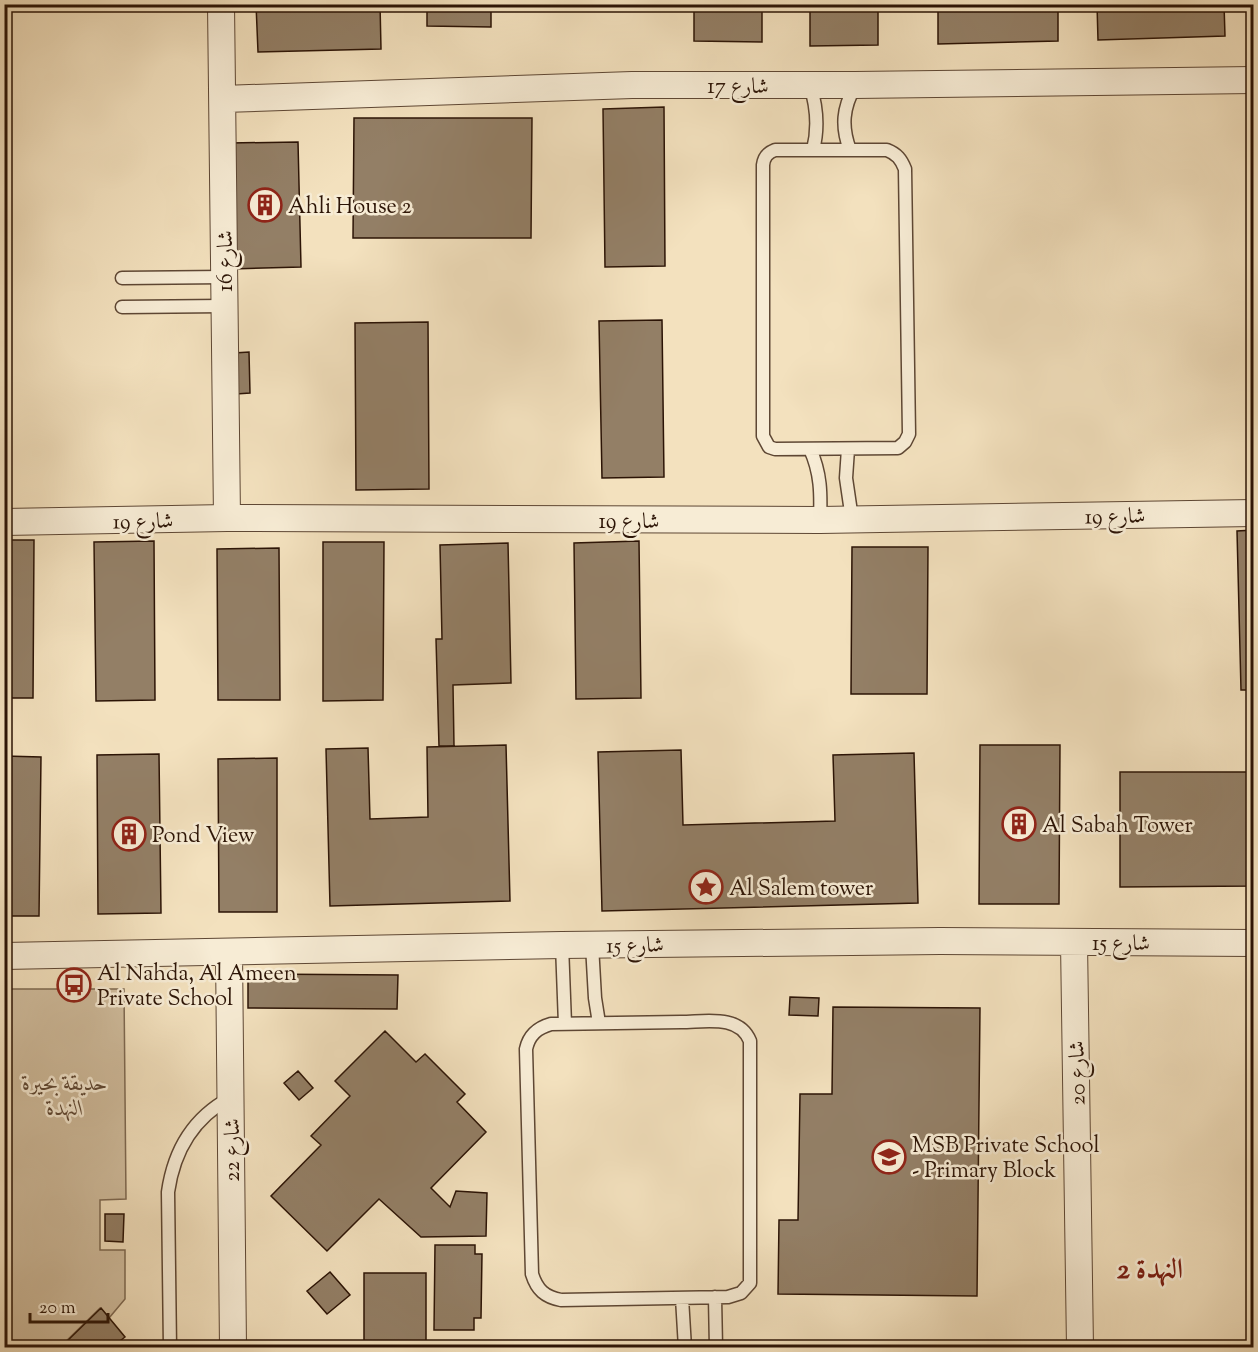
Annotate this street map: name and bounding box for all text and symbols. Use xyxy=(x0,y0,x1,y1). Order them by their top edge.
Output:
street label: شارع 17 xyxy=(707,72,769,104)
building icon: Ahli House 2 xyxy=(247,187,283,223)
place label: Ahli House 2 xyxy=(288,192,412,224)
street label: شارع 16 xyxy=(211,230,243,292)
street label: شارع 19 xyxy=(1084,501,1146,535)
street label: شارع 19 xyxy=(112,506,174,540)
street label: شارع 19 xyxy=(599,507,659,539)
building icon: Al Sabah Tower xyxy=(1001,806,1037,842)
place label: Al Sabah Tower xyxy=(1042,811,1193,843)
building icon: Pond View xyxy=(111,816,147,852)
place label: Pond View xyxy=(152,821,255,853)
place icon: Al Salem tower xyxy=(688,869,724,905)
place label: Al Salem tower xyxy=(729,874,873,906)
street label: شارع 15 xyxy=(1092,929,1150,961)
street label: شارع 15 xyxy=(606,930,664,964)
place label: Al Nahda, Al Ameen Private School xyxy=(97,959,297,1016)
bus stop icon: Al Nahda, Al Ameen Private School xyxy=(56,967,92,1003)
street label: شارع 20 xyxy=(1062,1040,1096,1106)
park label: حديقة بحيرة النهدة xyxy=(21,1069,108,1126)
street label: شارع 22 xyxy=(218,1118,250,1182)
place label: MSB Private School - Primary Block xyxy=(912,1131,1100,1188)
school or university icon: MSB Private School - Primary Block xyxy=(871,1139,907,1175)
district label: النهدة 2 xyxy=(1117,1251,1183,1291)
scale bar xyxy=(30,1286,108,1324)
text: 20 m xyxy=(39,1296,76,1322)

